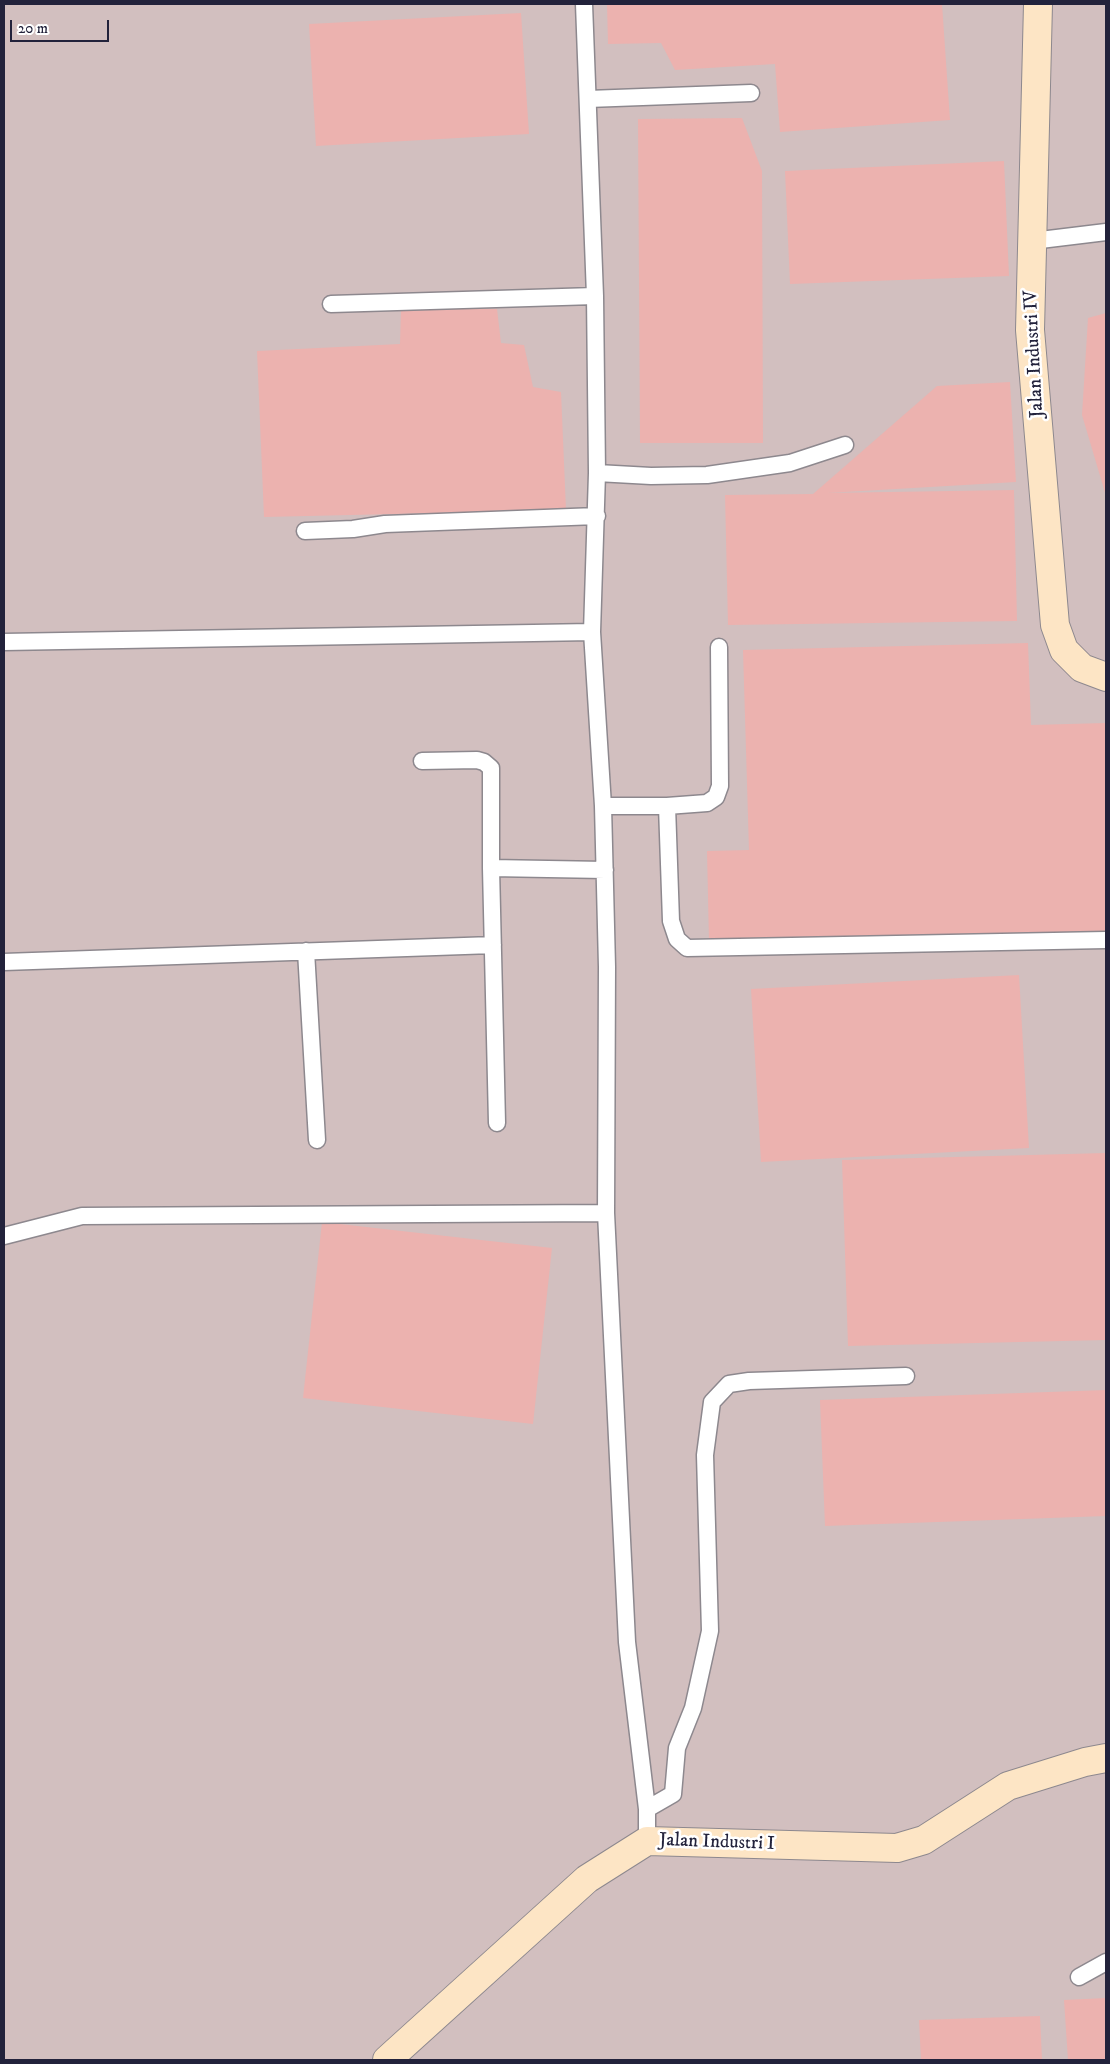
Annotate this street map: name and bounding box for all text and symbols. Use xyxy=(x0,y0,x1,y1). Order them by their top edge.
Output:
scale bar xyxy=(12,10,111,42)
text: 20 m xyxy=(18,19,48,38)
street label: Jalan Industri IV xyxy=(1020,290,1050,418)
street label: Jalan Industri I xyxy=(659,1830,775,1856)

